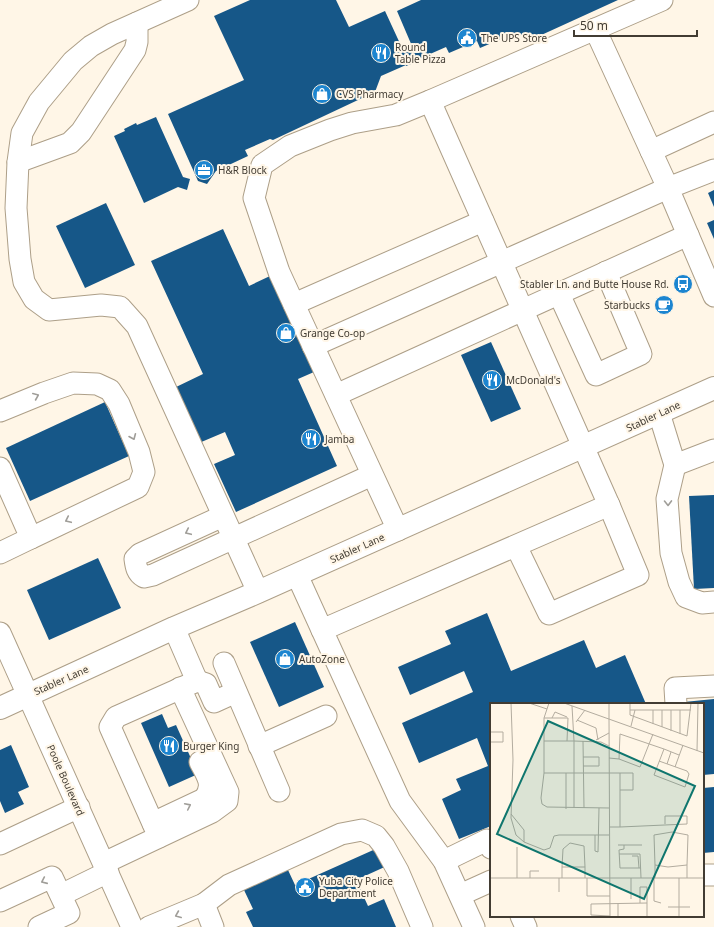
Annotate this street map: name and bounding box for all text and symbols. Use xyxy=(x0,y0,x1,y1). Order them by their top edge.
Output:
scale bar xyxy=(574,12,697,38)
text: 50 m xyxy=(580,17,608,34)
public building icon: The UPS Store xyxy=(456,27,478,49)
place label: The UPS Store xyxy=(481,31,548,45)
place label: Round Table Pizza xyxy=(395,40,446,66)
restaurant icon: Round Table Pizza xyxy=(370,42,392,64)
shop icon: CVS Pharmacy xyxy=(311,83,333,105)
place label: CVS Pharmacy xyxy=(336,87,404,101)
office icon: H&R Block xyxy=(193,159,215,181)
place label: H&R Block xyxy=(218,163,267,177)
bus stop icon: Stabler Ln. and Butte House Rd. xyxy=(672,273,694,295)
place label: Stabler Ln. and Butte House Rd. xyxy=(520,277,669,291)
cafe icon: Starbucks xyxy=(653,294,675,316)
place label: Starbucks xyxy=(604,298,650,312)
shop icon: Grange Co-op xyxy=(275,322,297,344)
place label: Grange Co-op xyxy=(300,326,365,340)
restaurant icon: McDonald's xyxy=(481,369,503,391)
place label: McDonald's xyxy=(506,373,561,387)
one-way arrow xyxy=(32,393,39,401)
street label: Stabler Lane xyxy=(624,397,683,435)
restaurant icon: Jamba xyxy=(300,428,322,450)
place label: Jamba xyxy=(324,432,354,446)
one-way arrow xyxy=(128,434,136,441)
one-way arrow xyxy=(664,500,672,506)
one-way arrow xyxy=(65,515,72,523)
one-way arrow xyxy=(184,527,192,535)
street label: Stabler Lane xyxy=(327,530,387,566)
shop icon: AutoZone xyxy=(274,648,296,670)
place label: AutoZone xyxy=(299,652,345,666)
street label: Stabler Lane xyxy=(31,662,91,698)
inset map xyxy=(490,703,704,917)
restaurant icon: Burger King xyxy=(158,735,180,757)
place label: Burger King xyxy=(183,739,239,753)
street label: Poole Boulevard xyxy=(44,742,88,818)
one-way arrow xyxy=(184,803,192,811)
place label: Yuba City Police Department xyxy=(319,874,393,900)
one-way arrow xyxy=(41,876,48,884)
public building icon: Yuba City Police Department xyxy=(294,876,316,898)
one-way arrow xyxy=(175,910,182,918)

